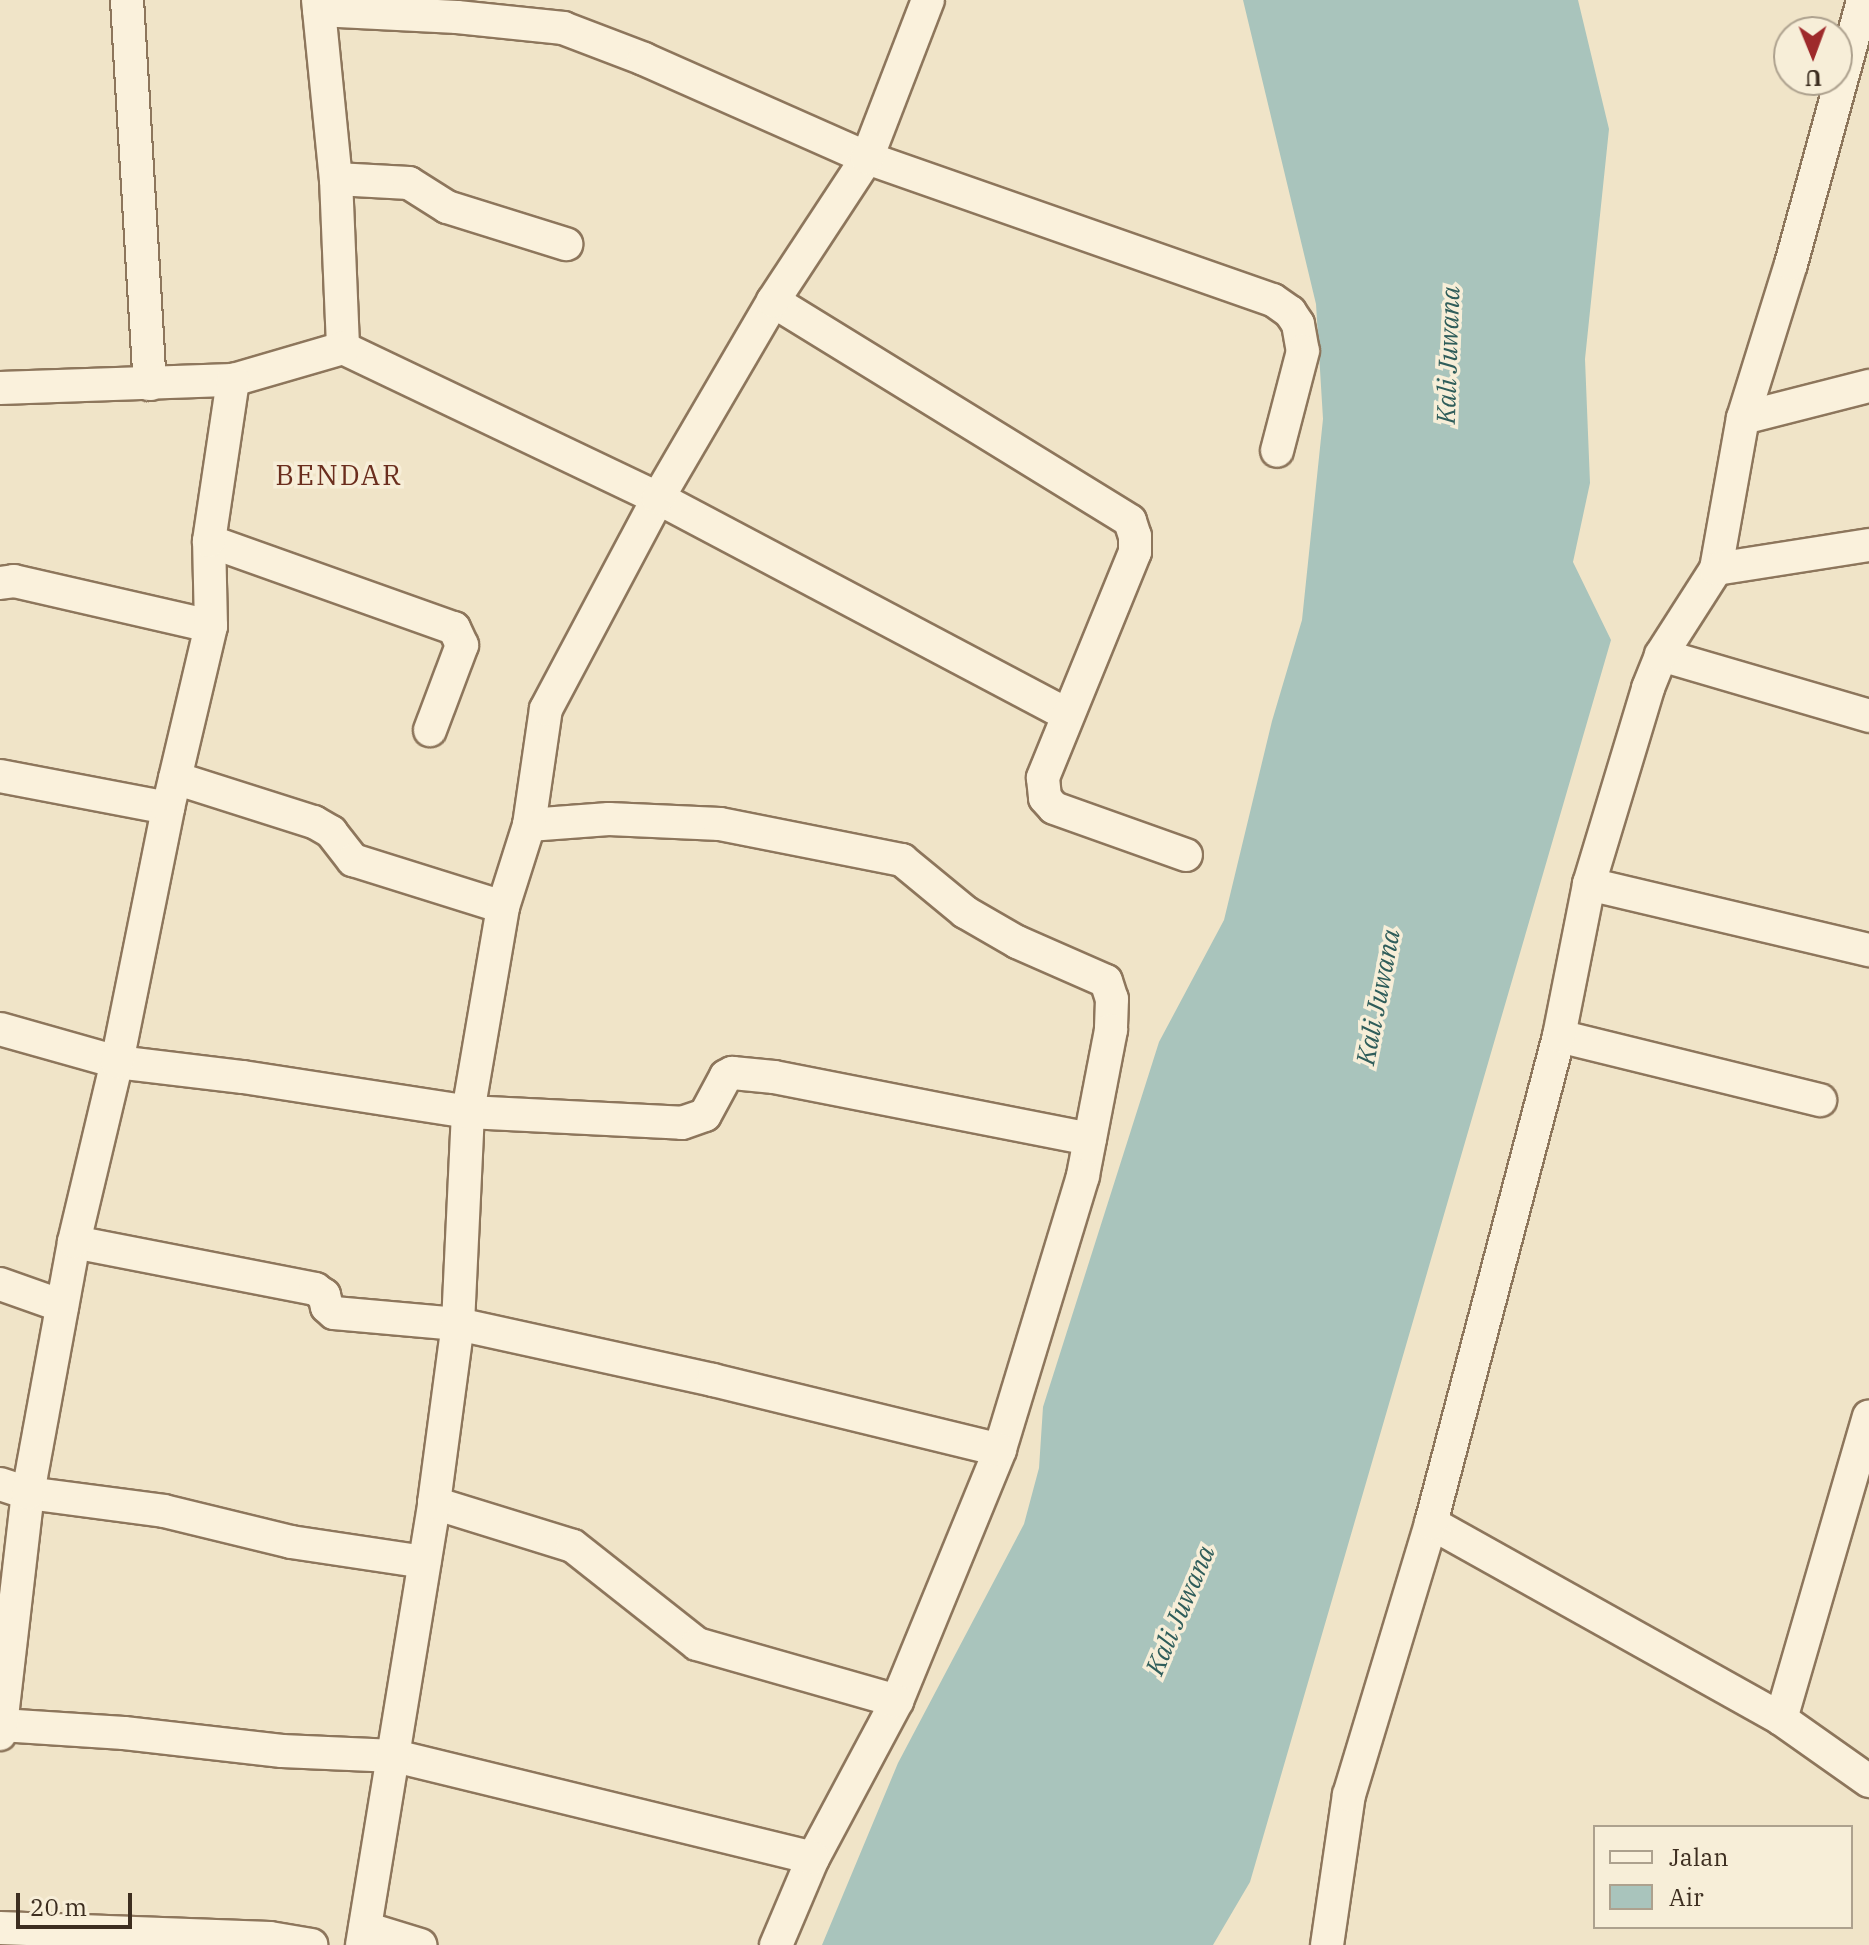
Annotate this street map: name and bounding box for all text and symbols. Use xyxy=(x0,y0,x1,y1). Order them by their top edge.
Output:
north arrow xyxy=(1773,16,1853,96)
text: U xyxy=(1805,64,1822,93)
water label: Kali Juwana xyxy=(1430,286,1466,424)
district label: BENDAR xyxy=(275,458,403,492)
water label: Kali Juwana xyxy=(1350,926,1406,1068)
water label: Kali Juwana xyxy=(1139,1541,1221,1679)
legend xyxy=(1593,1825,1853,1929)
text: Jalan xyxy=(1669,1841,1729,1873)
scale bar xyxy=(20,1877,136,1927)
text: Air xyxy=(1669,1881,1704,1913)
text: 20 m xyxy=(30,1891,87,1923)

